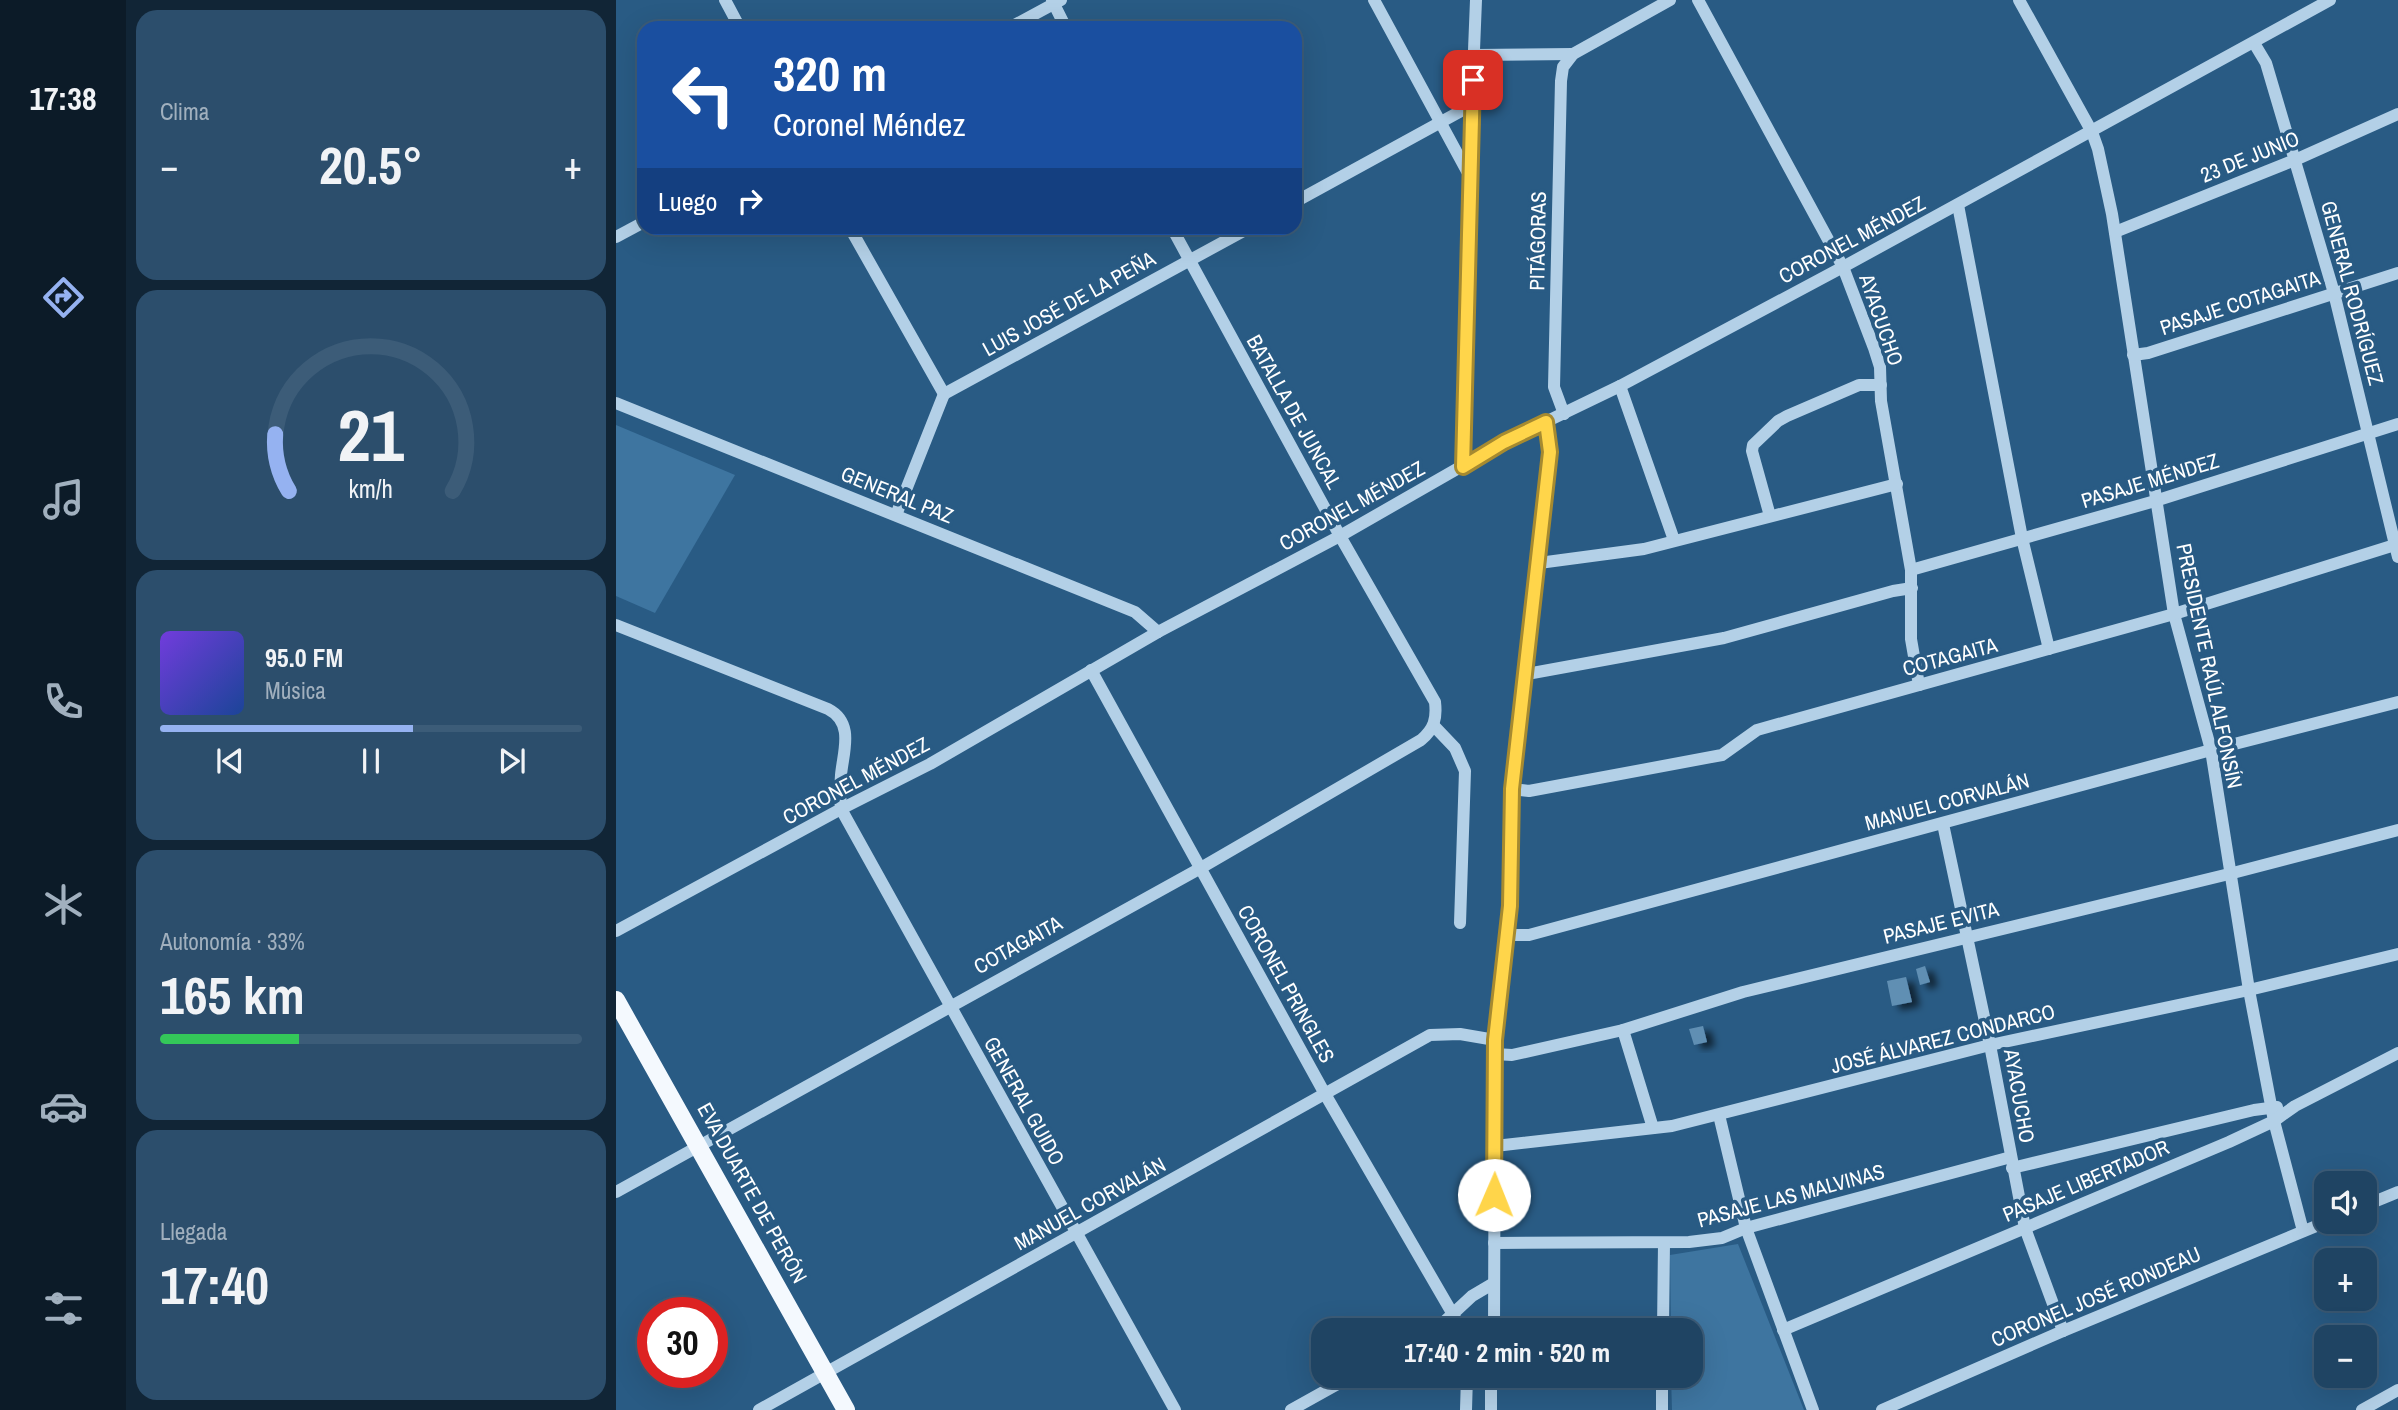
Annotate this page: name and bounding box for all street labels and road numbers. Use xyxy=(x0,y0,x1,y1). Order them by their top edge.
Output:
street label: 23 DE JUNIO xyxy=(2196,124,2304,190)
street label: CORONEL MÉNDEZ xyxy=(1773,189,1931,290)
street label: PITÁGORAS xyxy=(1522,191,1553,291)
street label: GENERAL RODRÍGUEZ xyxy=(2314,197,2391,389)
street label: LUIS JOSÉ DE LA PEÑA xyxy=(977,244,1161,363)
street label: PASAJE COTAGAITA xyxy=(2156,263,2324,342)
street label: AYACUCHO xyxy=(1852,269,1911,370)
street label: BATALLA DE JUNCAL xyxy=(1240,329,1349,495)
street label: PASAJE MÉNDEZ xyxy=(2078,446,2223,515)
street label: CORONEL MÉNDEZ xyxy=(1274,453,1430,558)
street label: GENERAL PAZ xyxy=(837,459,958,530)
street label: PRESIDENTE RAÚL ALFONSÍN xyxy=(2169,541,2250,791)
street label: COTAGAITA xyxy=(1899,630,2001,683)
street label: CORONEL MÉNDEZ xyxy=(777,730,935,831)
street label: MANUEL CORVALÁN xyxy=(1861,766,2032,837)
street label: PASAJE EVITA xyxy=(1880,894,2002,951)
street label: CORONEL PRINGLES xyxy=(1231,900,1342,1068)
street label: COTAGAITA xyxy=(968,908,1068,981)
street label: JOSÉ ÁLVAREZ CONDARCO xyxy=(1828,997,2058,1080)
street label: GENERAL GUIDO xyxy=(977,1031,1072,1170)
street label: AYACUCHO xyxy=(1997,1046,2042,1145)
street label: EVA DUARTE DE PERÓN xyxy=(691,1097,814,1288)
street label: PASAJE LIBERTADOR xyxy=(1998,1132,2173,1229)
street label: MANUEL CORVALÁN xyxy=(1009,1150,1171,1257)
street label: PASAJE LAS MALVINAS xyxy=(1694,1157,1888,1234)
street label: CORONEL JOSÉ RONDEAU xyxy=(1986,1239,2205,1354)

